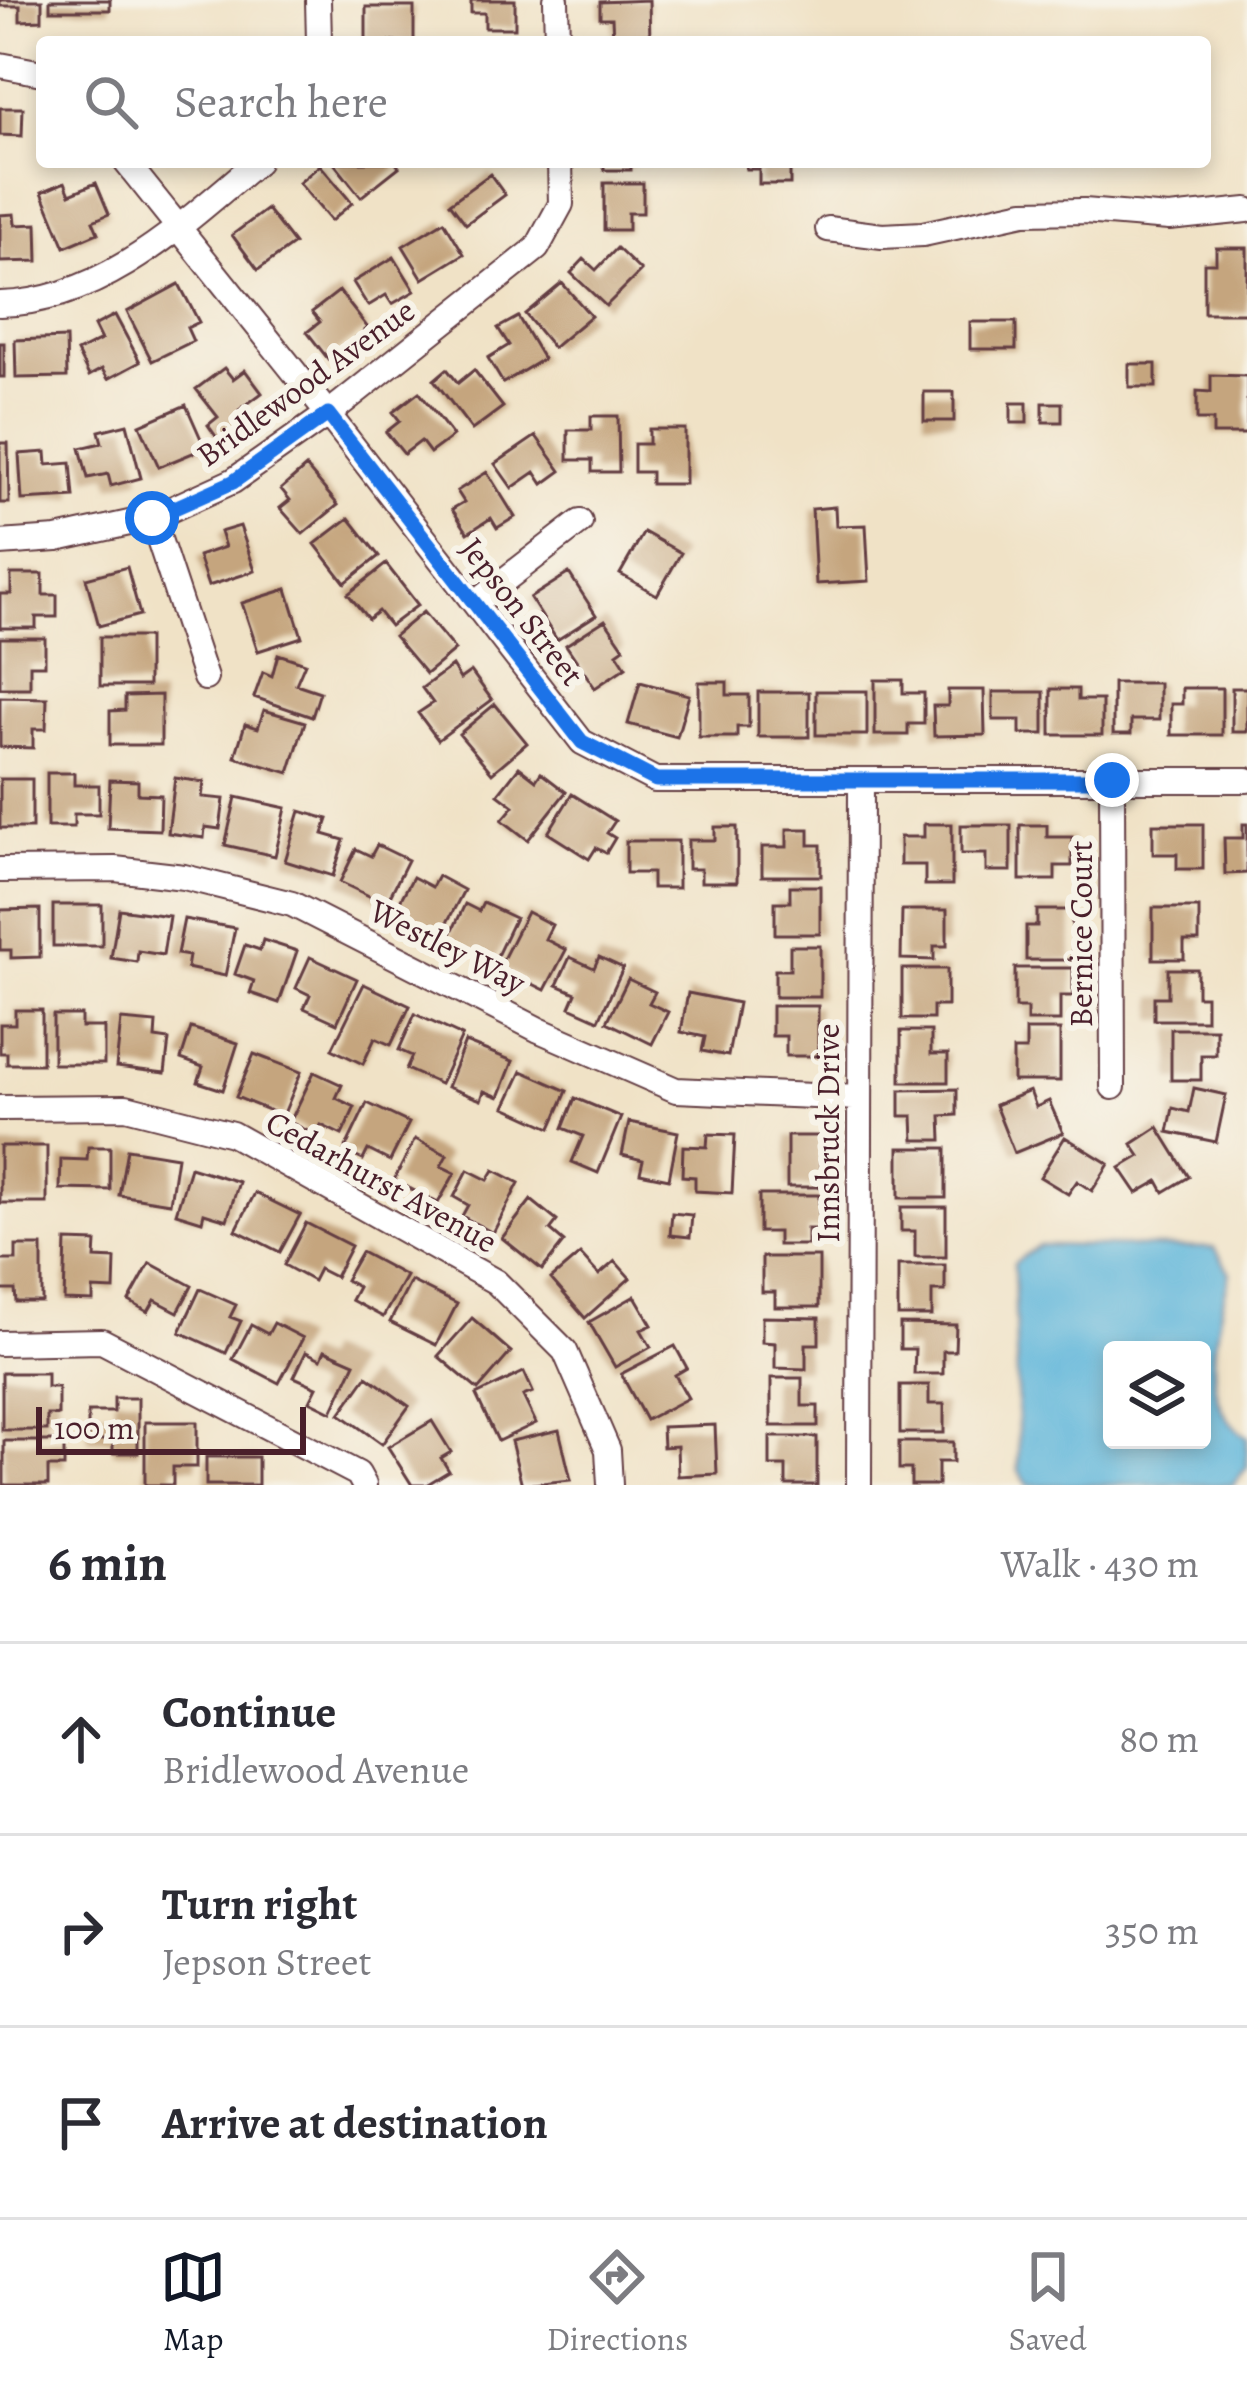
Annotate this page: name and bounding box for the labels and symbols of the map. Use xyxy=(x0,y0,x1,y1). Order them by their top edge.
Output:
street label: Bridlewood Avenue xyxy=(187,288,424,477)
route start xyxy=(125,491,179,545)
street label: Jepson Street xyxy=(450,528,595,695)
route end xyxy=(1085,753,1139,807)
street label: Bernice Court xyxy=(1058,840,1103,1027)
street label: Westley Way xyxy=(361,888,533,1005)
street label: Innsbruck Drive xyxy=(805,1023,850,1243)
street label: Cedarhurst Avenue xyxy=(258,1099,505,1264)
scale bar xyxy=(36,1401,306,1454)

